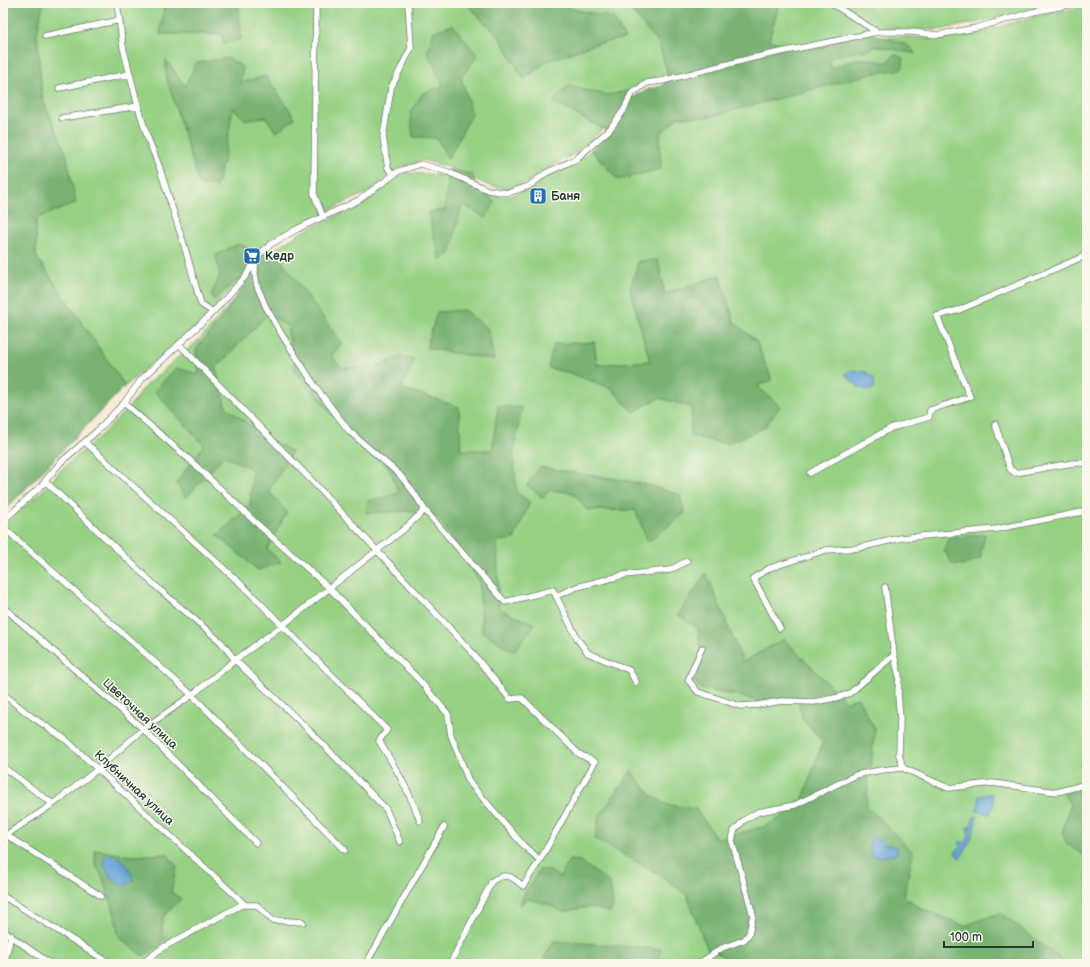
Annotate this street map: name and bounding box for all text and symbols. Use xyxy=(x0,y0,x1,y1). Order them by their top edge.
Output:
building icon: Баня xyxy=(528,186,548,206)
place label: Баня xyxy=(551,189,580,204)
supermarket icon: Кедр xyxy=(242,246,262,266)
place label: Кедр xyxy=(265,249,294,264)
street label: Цветочная улица xyxy=(99,675,181,753)
street label: Клубничная улица xyxy=(91,747,177,829)
scale bar xyxy=(944,923,1033,949)
text: 100 m xyxy=(950,930,982,945)

